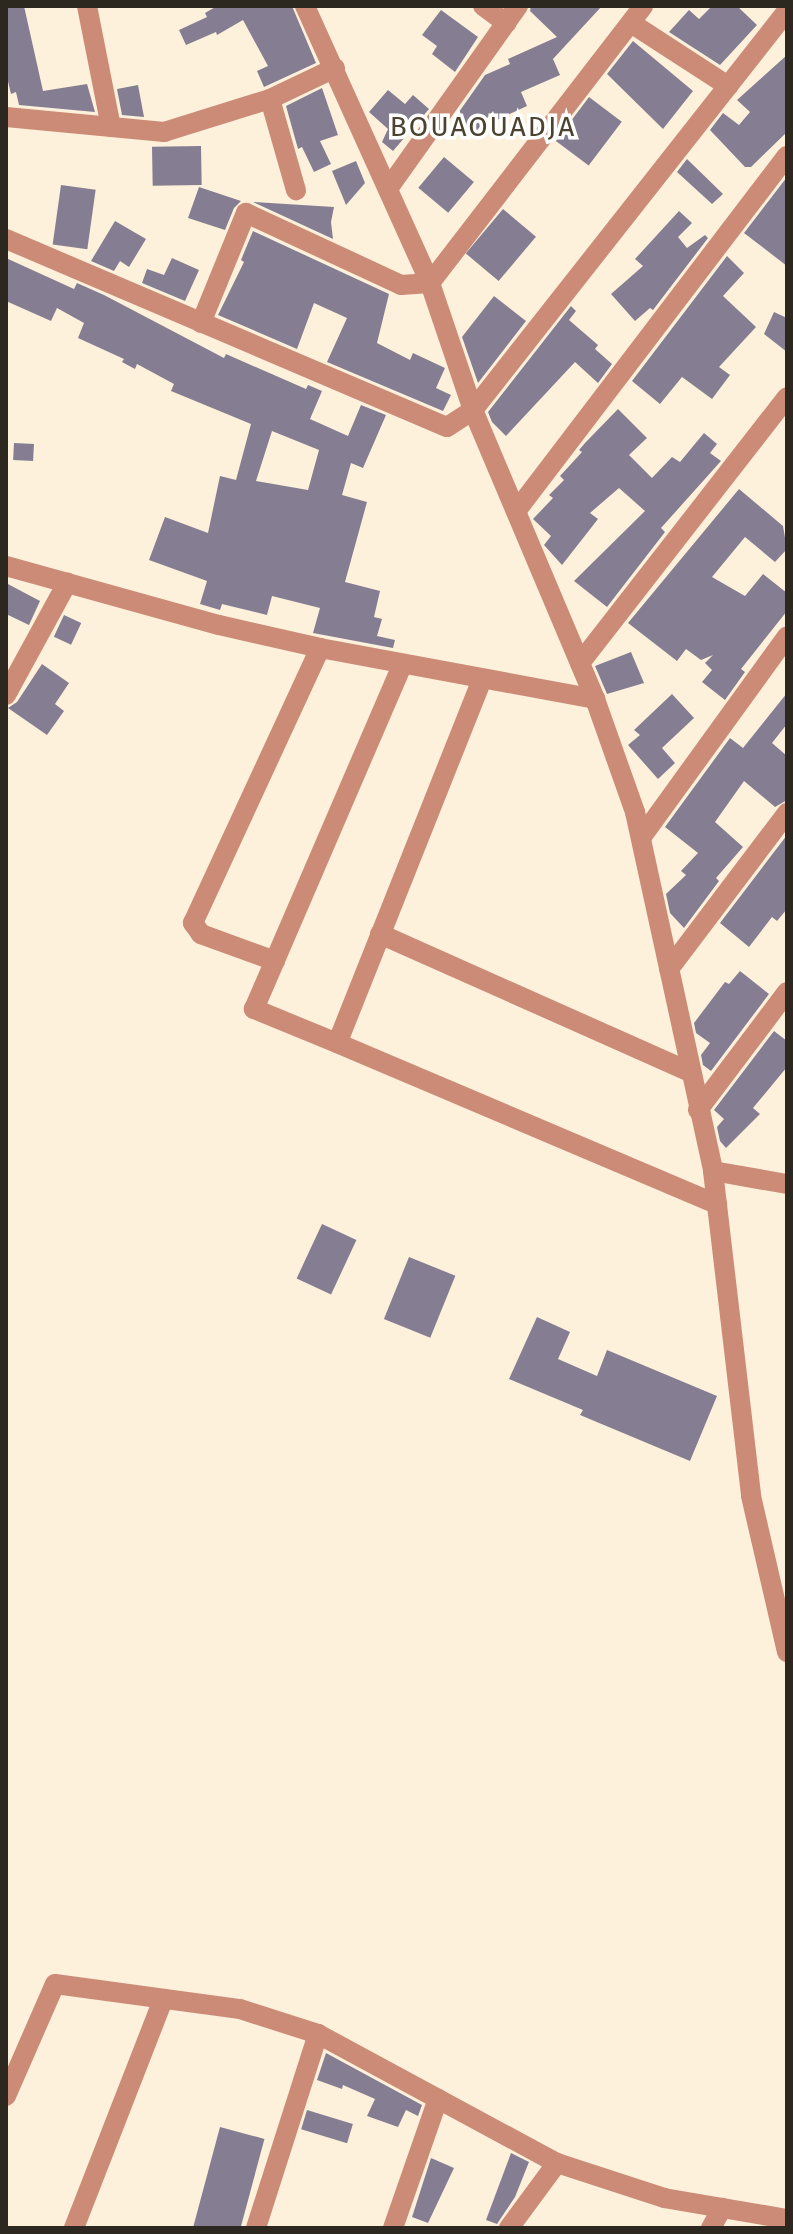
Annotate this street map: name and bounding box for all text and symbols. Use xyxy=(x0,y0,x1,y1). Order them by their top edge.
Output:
district label: BOUAOUADJA xyxy=(390,110,576,144)

